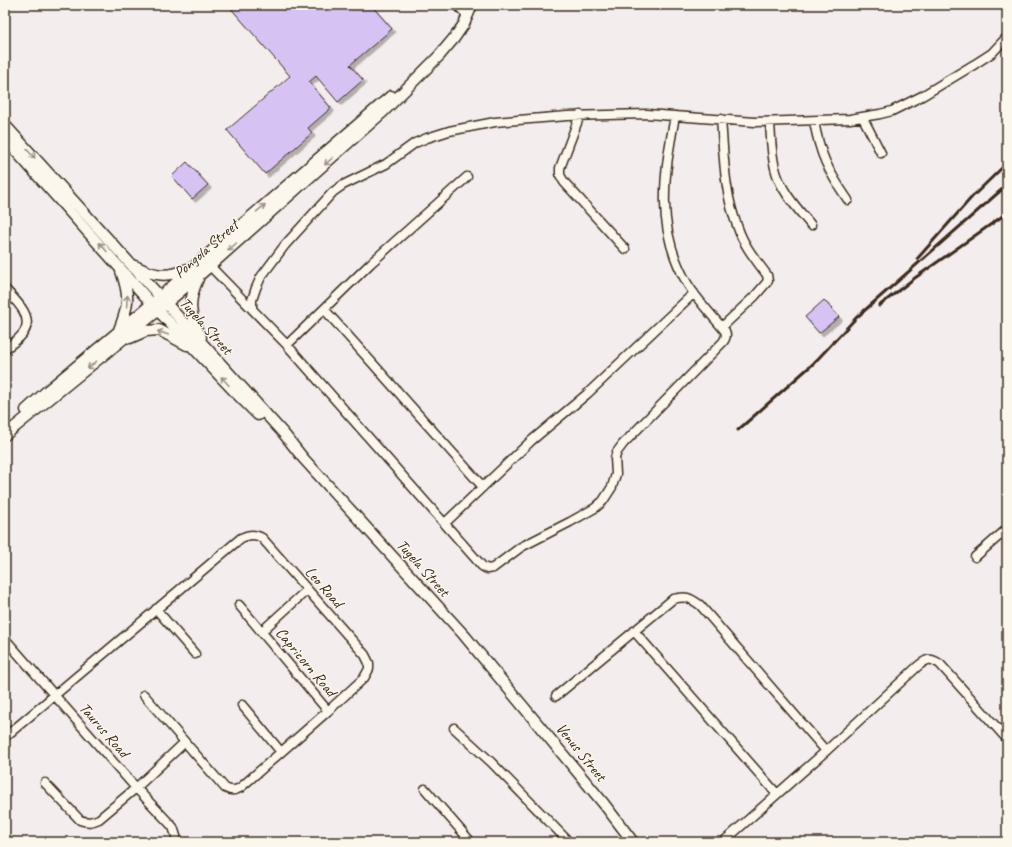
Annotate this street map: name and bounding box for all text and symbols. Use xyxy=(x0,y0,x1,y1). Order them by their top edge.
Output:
one-way arrow xyxy=(27,149,36,159)
one-way arrow xyxy=(324,156,334,165)
one-way arrow xyxy=(256,203,267,212)
street label: Pongola Street xyxy=(170,214,244,282)
one-way arrow xyxy=(98,242,107,252)
one-way arrow xyxy=(227,242,237,251)
street label: Tugela Street xyxy=(175,293,238,360)
one-way arrow xyxy=(123,295,131,308)
one-way arrow xyxy=(156,329,169,336)
one-way arrow xyxy=(86,360,97,369)
one-way arrow xyxy=(221,377,230,387)
street label: Tugela Street xyxy=(392,535,455,602)
street label: Leo Road xyxy=(301,562,349,614)
street label: Capricorn Road xyxy=(271,623,343,703)
street label: Taurus Road xyxy=(75,698,135,764)
street label: Venus Street xyxy=(551,719,612,787)

